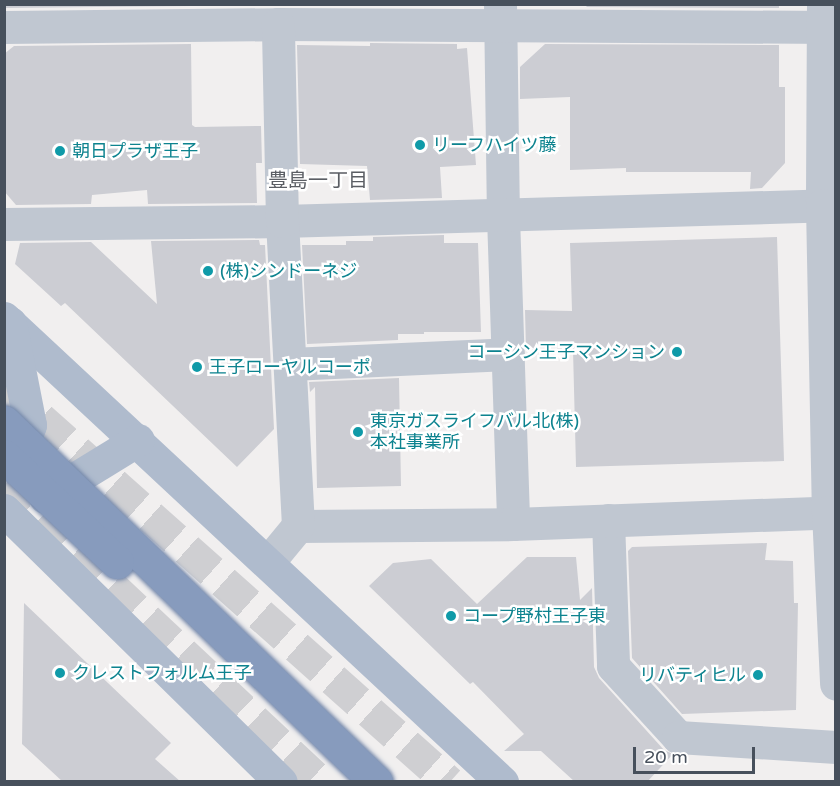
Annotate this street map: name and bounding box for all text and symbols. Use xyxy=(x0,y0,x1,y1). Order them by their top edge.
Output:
place label: リーフハイツ藤 xyxy=(432,134,558,156)
marker: リーフハイツ藤 xyxy=(413,138,427,152)
place label: 朝日プラザ王子 xyxy=(72,140,198,162)
marker: 朝日プラザ王子 xyxy=(53,144,67,158)
district label: 豊島一丁目 xyxy=(268,169,368,193)
place label: (株)シンドーネジ xyxy=(220,260,357,282)
marker: (株)シンドーネジ xyxy=(201,264,215,278)
place label: コーシン王子マンション xyxy=(467,341,665,363)
marker: コーシン王子マンション xyxy=(670,345,684,359)
place label: 王子ローヤルコーポ xyxy=(209,356,371,378)
marker: 王子ローヤルコーポ xyxy=(190,360,204,374)
place label: 東京ガスライフバル北(株) 本社事業所 xyxy=(370,411,579,454)
marker: 東京ガスライフバル北(株) 本社事業所 xyxy=(351,425,365,439)
place label: コープ野村王子東 xyxy=(463,605,607,627)
marker: コープ野村王子東 xyxy=(444,609,458,623)
place label: クレストフォルム王子 xyxy=(72,662,252,684)
place label: リバティヒル xyxy=(638,664,746,686)
marker: クレストフォルム王子 xyxy=(53,666,67,680)
marker: リバティヒル xyxy=(751,668,765,682)
scale bar xyxy=(636,735,758,773)
text: 20 m xyxy=(644,746,688,768)

